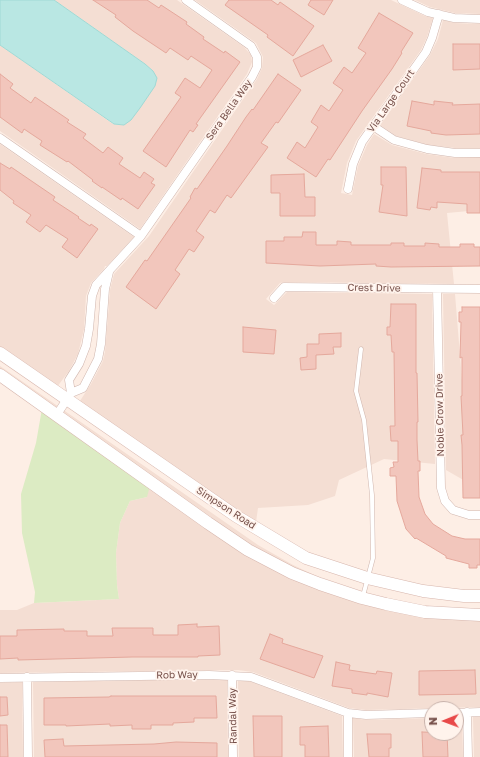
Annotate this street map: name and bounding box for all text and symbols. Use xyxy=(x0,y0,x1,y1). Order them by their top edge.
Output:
street label: Via Large Court xyxy=(365,67,417,135)
street label: Sera Bella Way xyxy=(204,77,254,143)
street label: Crest Drive xyxy=(347,282,401,294)
street label: Noble Crow Drive xyxy=(433,373,447,457)
street label: Simpson Road xyxy=(194,484,258,532)
street label: Rob Way xyxy=(156,669,198,681)
street label: Randal Way xyxy=(227,688,239,744)
north arrow xyxy=(424,701,464,741)
text: N xyxy=(426,717,439,726)

